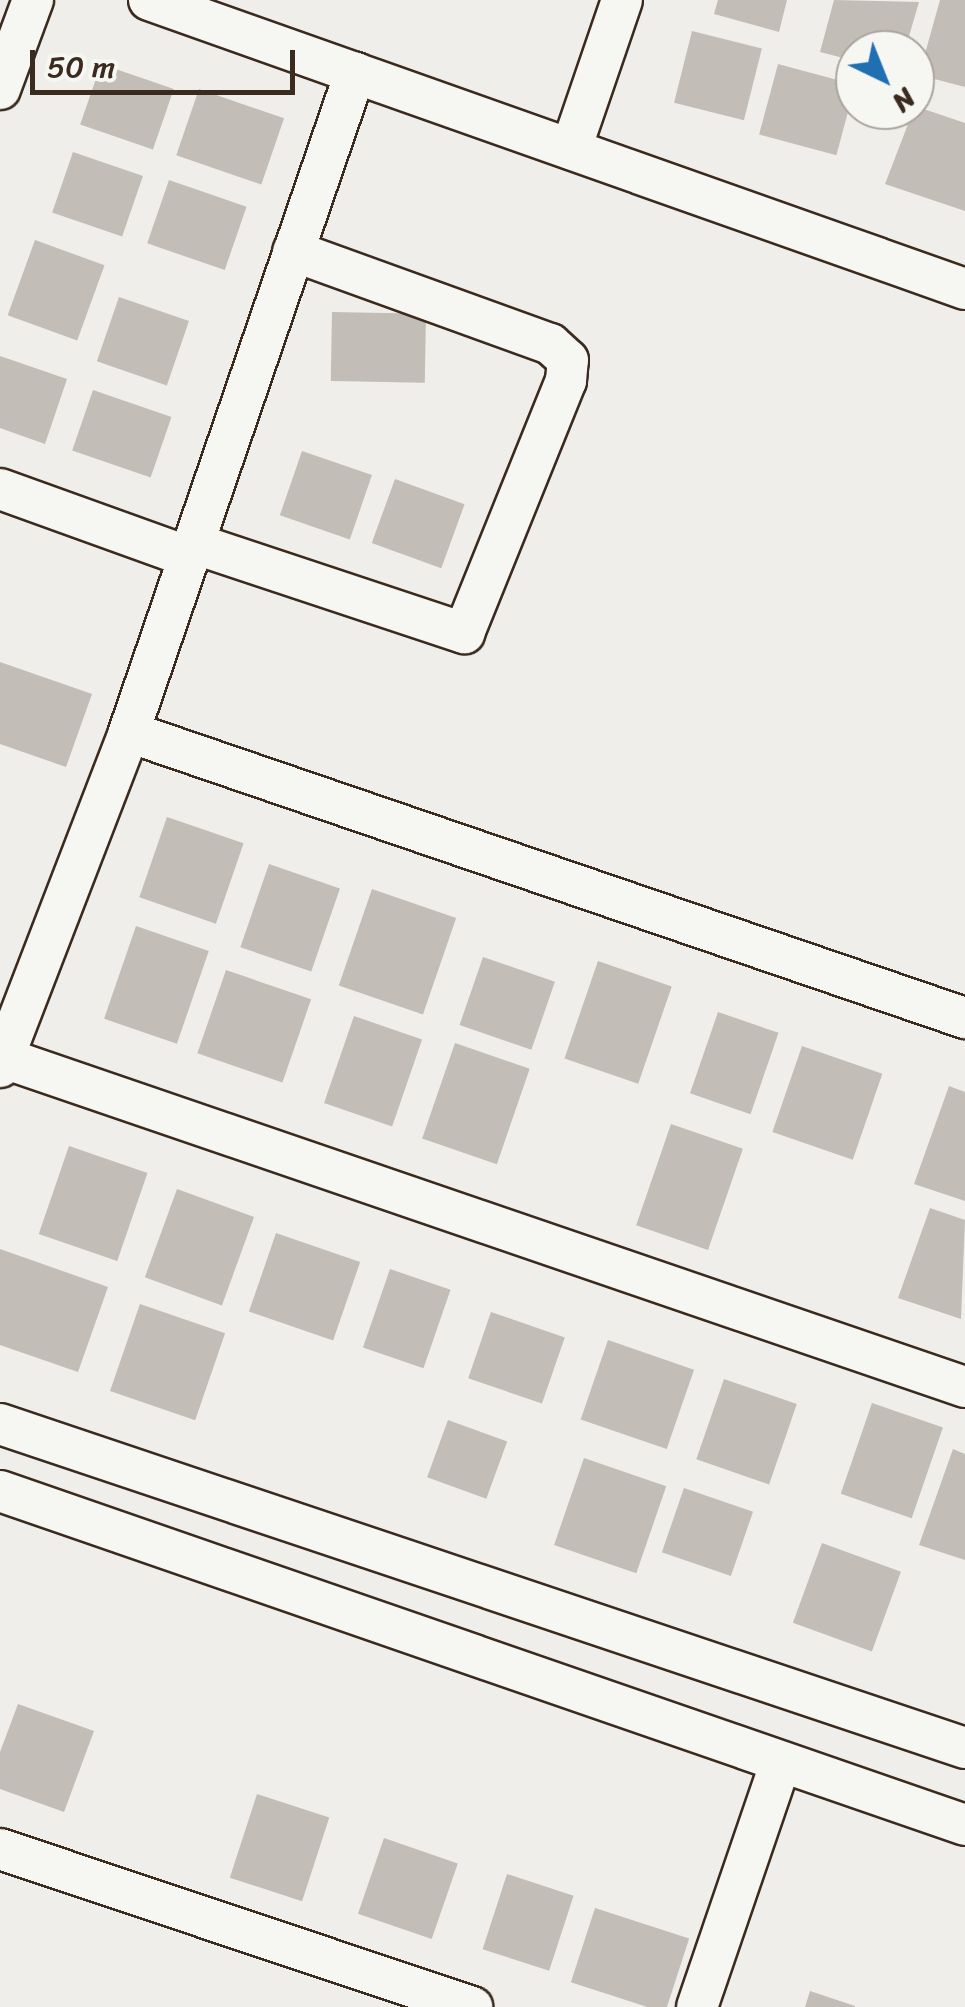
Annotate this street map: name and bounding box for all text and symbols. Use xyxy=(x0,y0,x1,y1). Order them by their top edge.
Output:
scale bar xyxy=(35,30,300,92)
north arrow xyxy=(835,30,935,130)
text: 50 m xyxy=(47,40,115,94)
text: N xyxy=(881,76,928,125)

